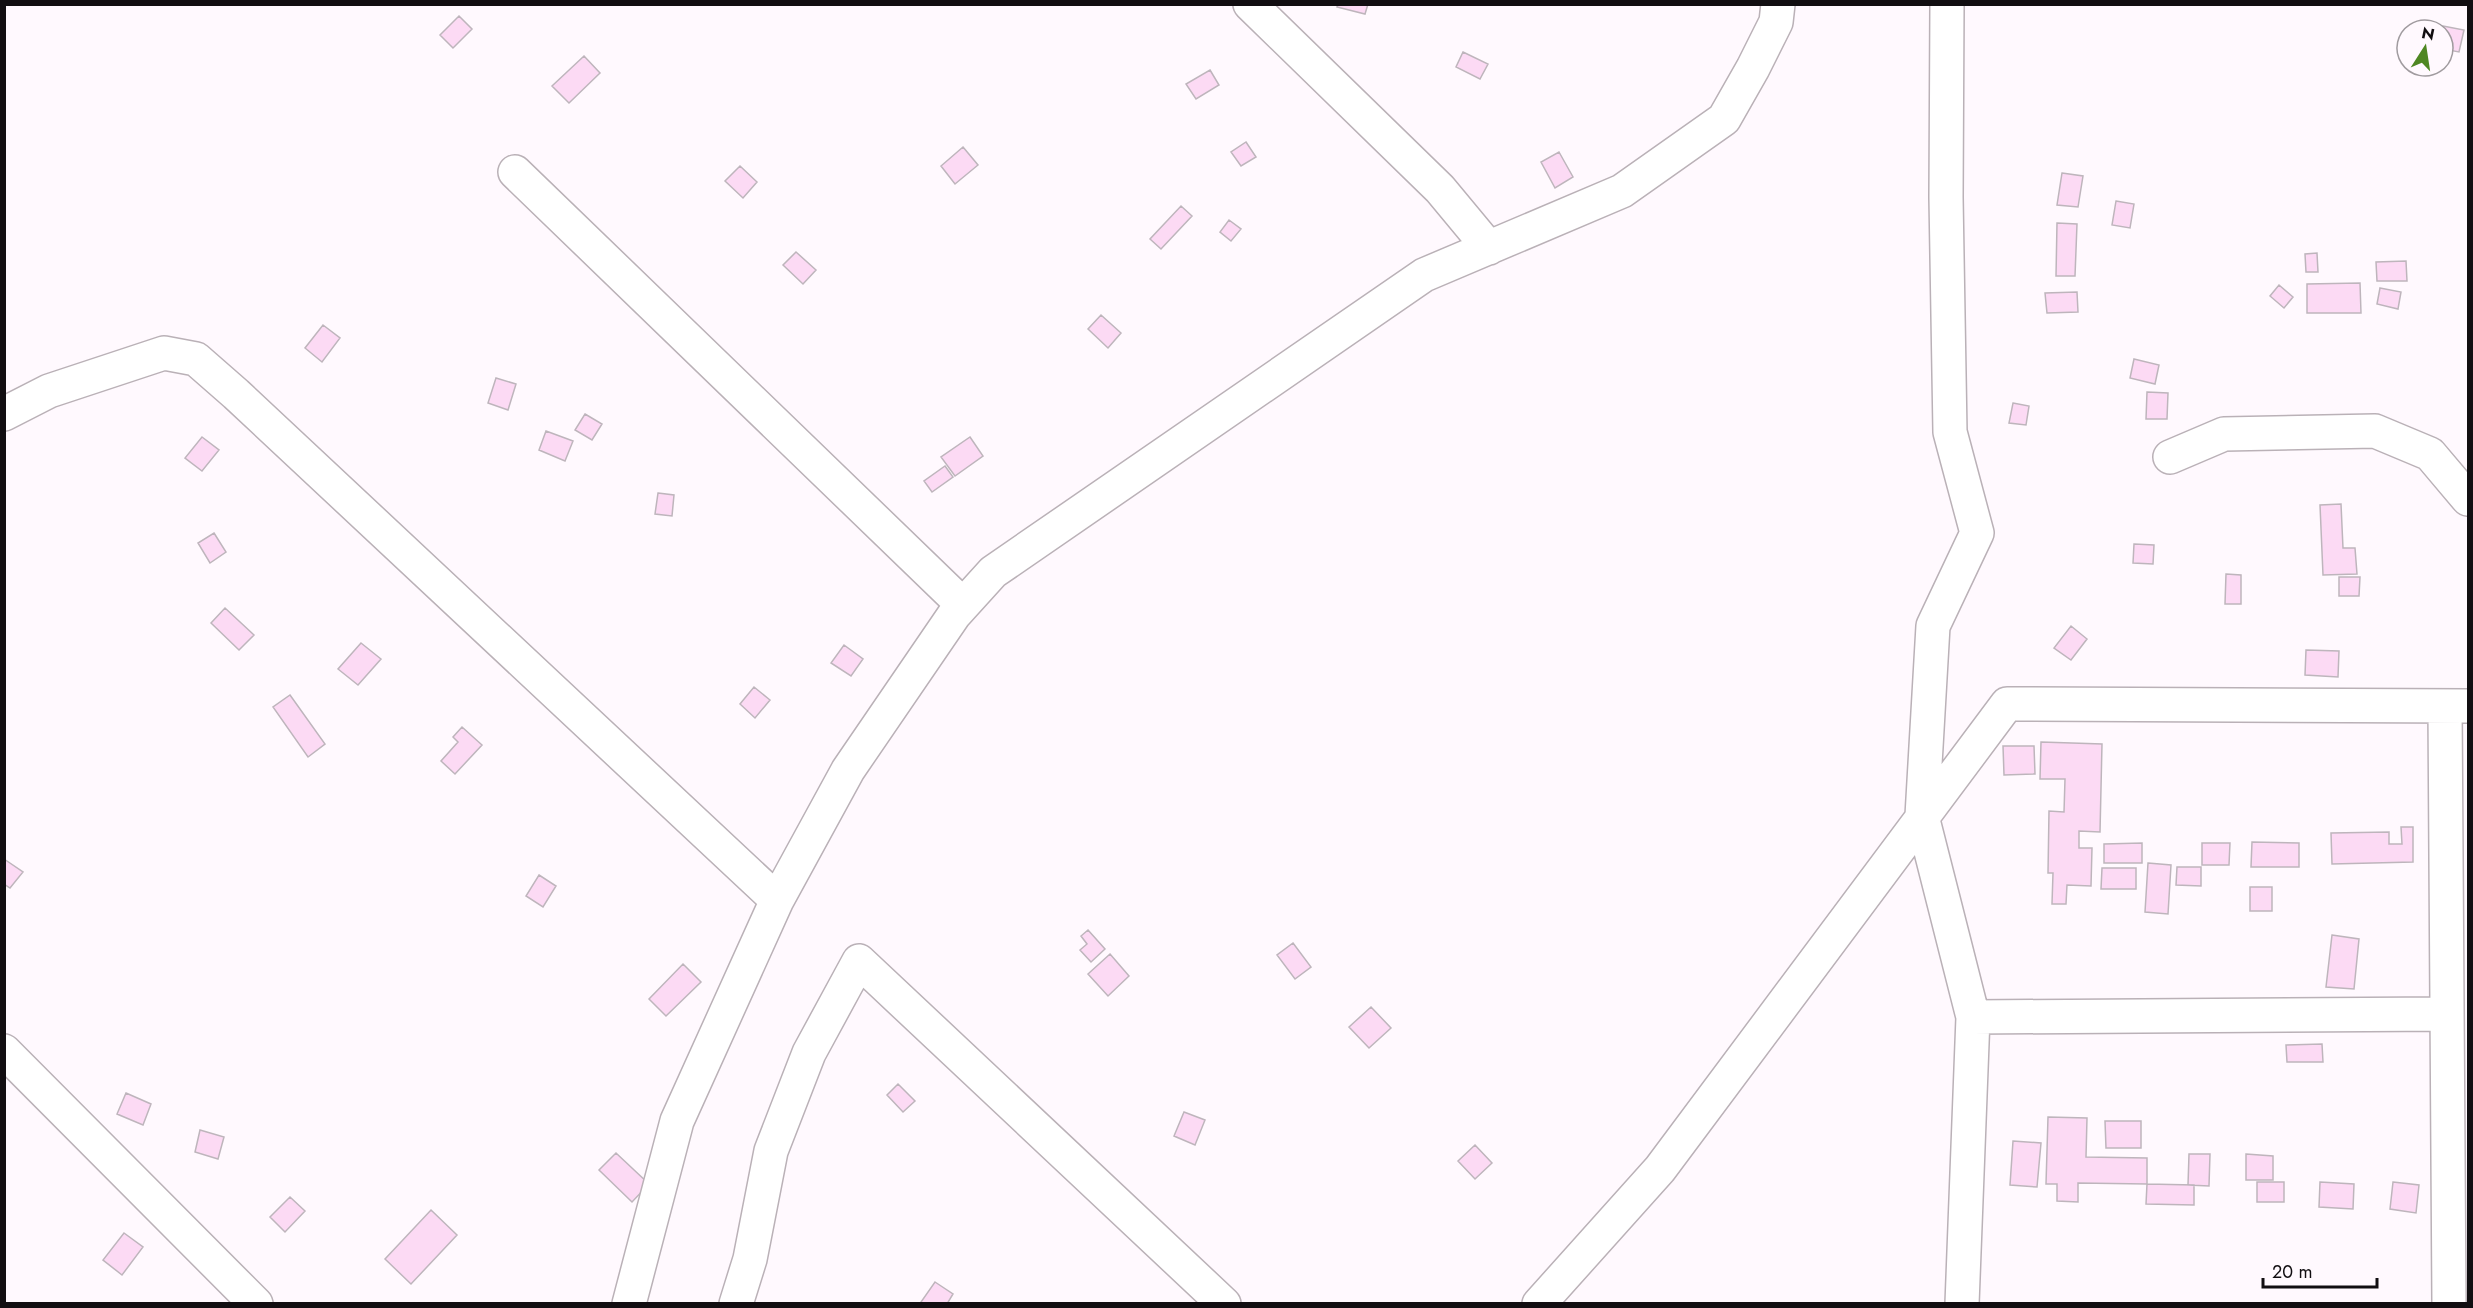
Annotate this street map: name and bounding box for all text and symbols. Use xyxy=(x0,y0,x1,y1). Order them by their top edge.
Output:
north arrow xyxy=(2395,18,2455,78)
text: N xyxy=(2419,21,2437,46)
scale bar xyxy=(2263,1251,2377,1289)
text: 20 m xyxy=(2272,1259,2312,1285)

